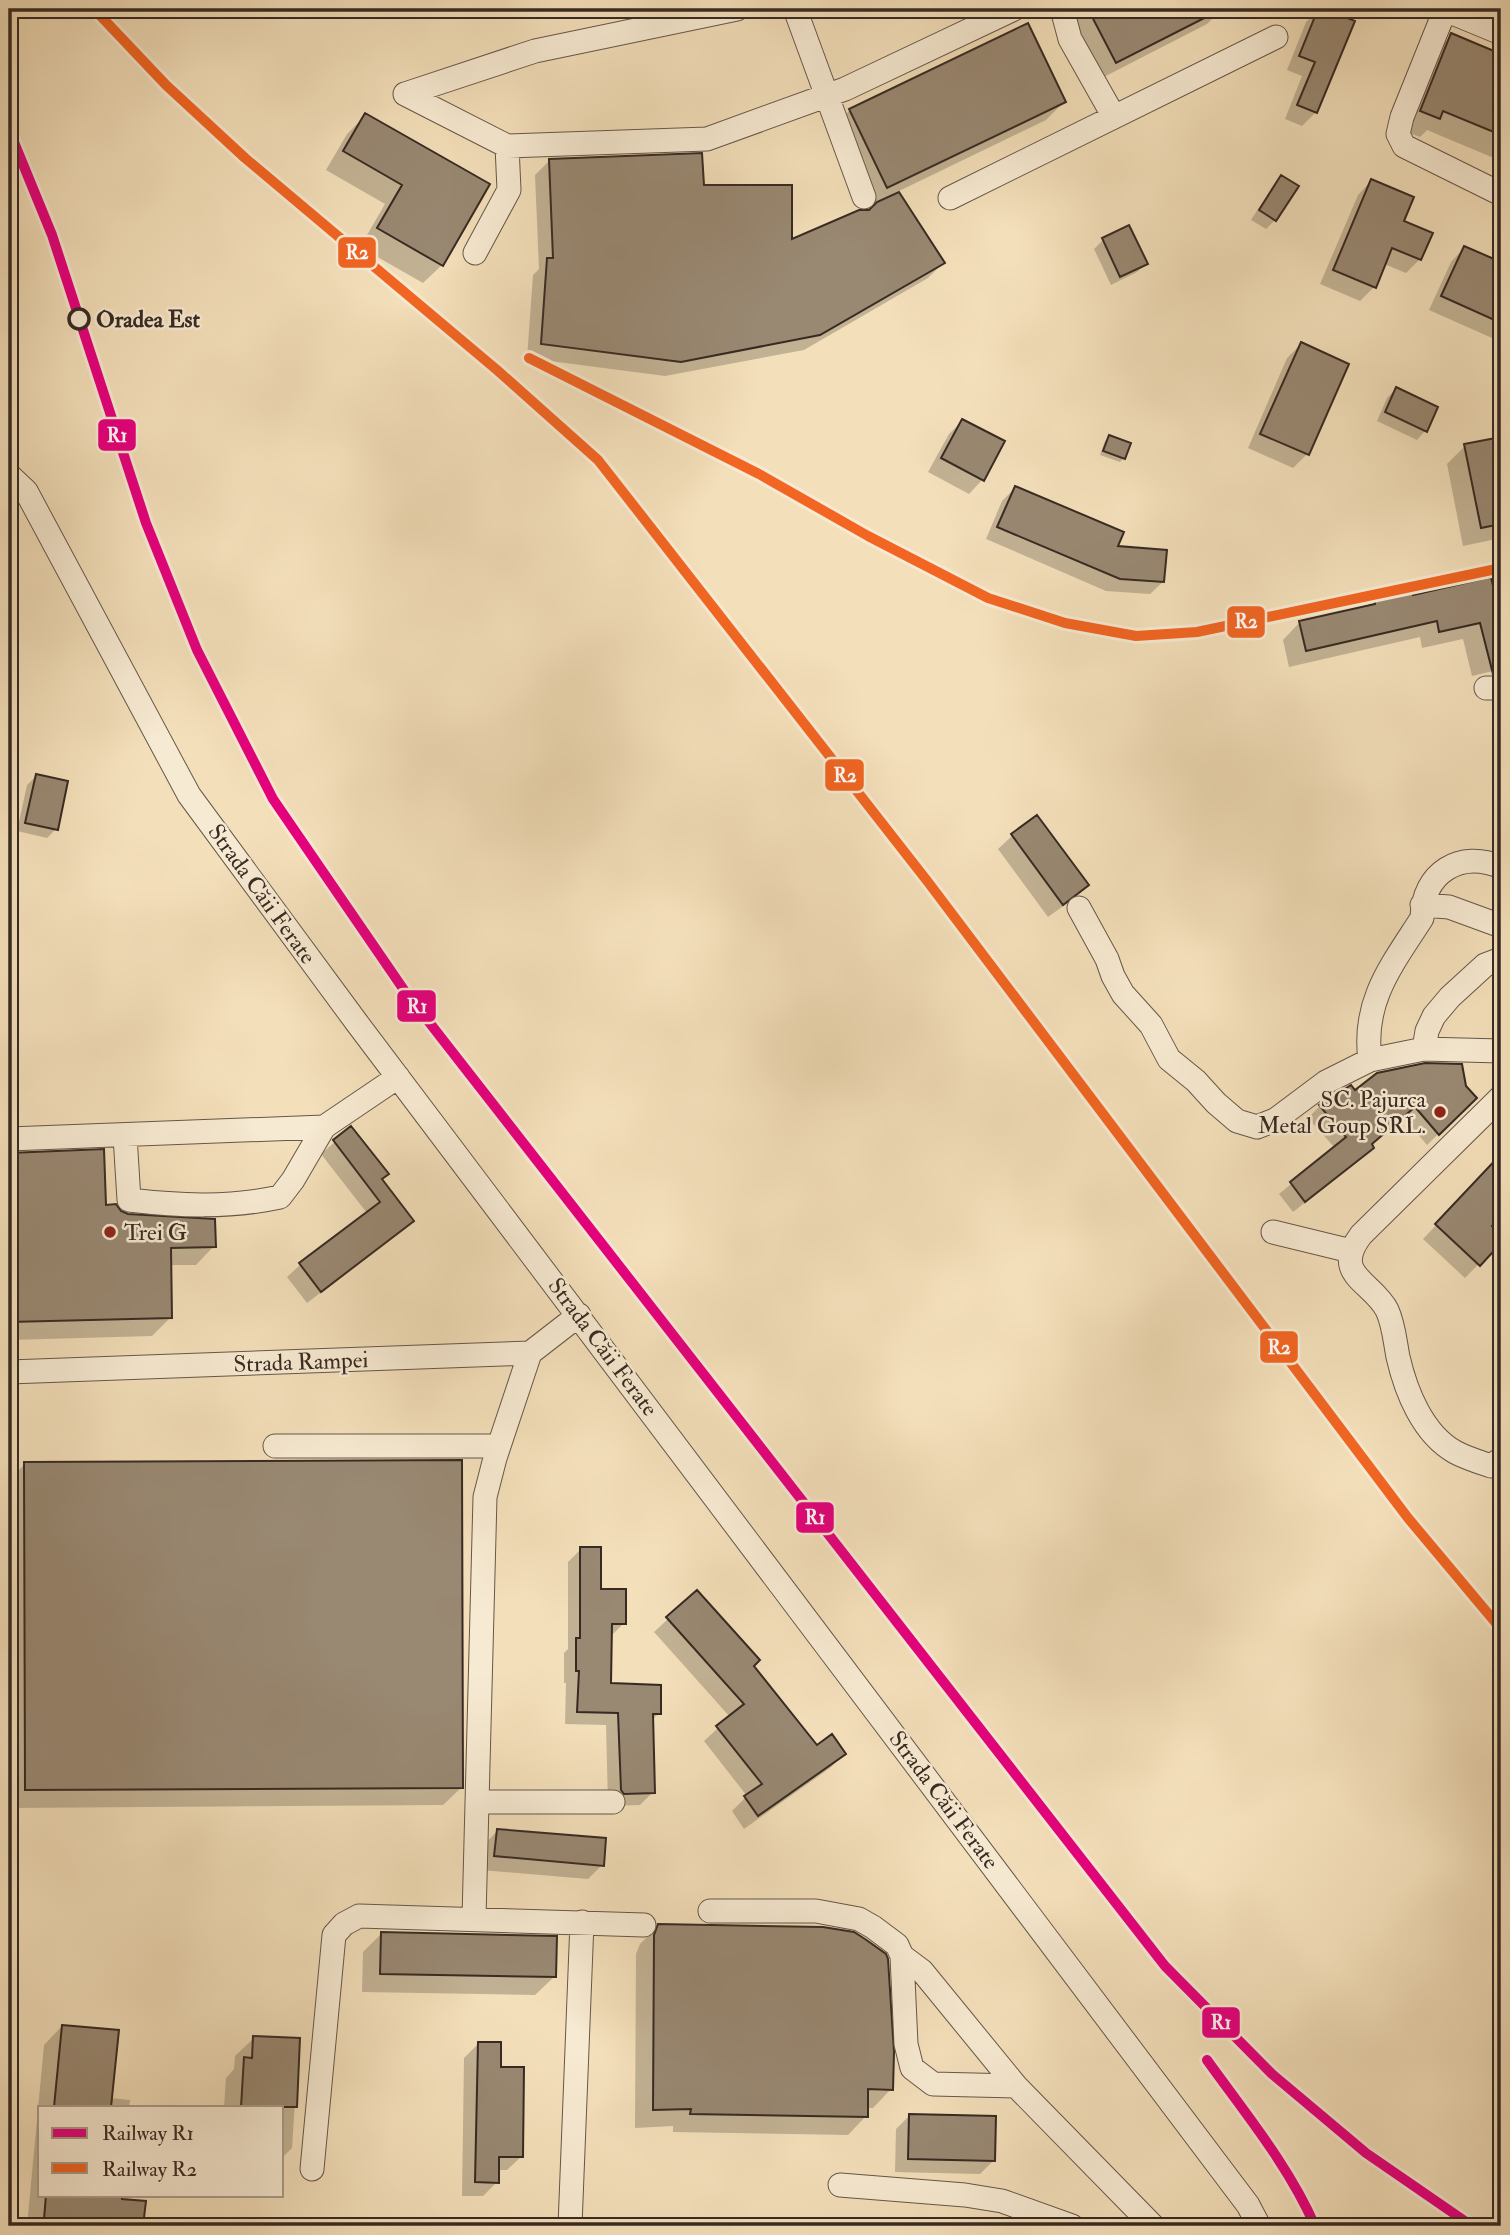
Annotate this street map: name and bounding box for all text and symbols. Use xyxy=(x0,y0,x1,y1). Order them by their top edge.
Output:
line badge: R2 xyxy=(337,236,377,269)
text: R2 xyxy=(345,241,369,265)
place label: Oradea Est xyxy=(96,305,200,334)
marker: Oradea Est xyxy=(68,308,90,330)
line badge: R1 xyxy=(97,418,137,452)
text: R1 xyxy=(107,424,127,448)
line badge: R2 xyxy=(1226,605,1266,639)
text: R2 xyxy=(1234,610,1258,634)
line badge: R2 xyxy=(824,758,865,792)
text: R2 xyxy=(833,764,857,788)
street label: Strada Căii Ferate xyxy=(202,818,323,970)
line badge: R1 xyxy=(396,989,437,1023)
text: R1 xyxy=(407,995,427,1019)
place label: SC. Pajurca Metal Goup SRL. xyxy=(1258,1085,1427,1141)
marker: SC. Pajurca Metal Goup SRL. xyxy=(1432,1104,1448,1120)
place label: Trei G xyxy=(124,1218,187,1247)
marker: Trei G xyxy=(102,1224,118,1240)
street label: Strada Căii Ferate xyxy=(542,1272,665,1422)
line badge: R2 xyxy=(1259,1330,1299,1364)
text: R2 xyxy=(1267,1336,1291,1360)
street label: Strada Rampei xyxy=(233,1345,369,1380)
line badge: R1 xyxy=(795,1501,835,1534)
text: R1 xyxy=(805,1506,825,1530)
street label: Strada Căii Ferate xyxy=(883,1725,1006,1875)
line badge: R1 xyxy=(1201,2006,1241,2039)
text: R1 xyxy=(1211,2011,1231,2035)
legend xyxy=(38,2106,284,2196)
text: Railway R1 xyxy=(102,2120,194,2147)
text: Railway R2 xyxy=(102,2156,197,2183)

